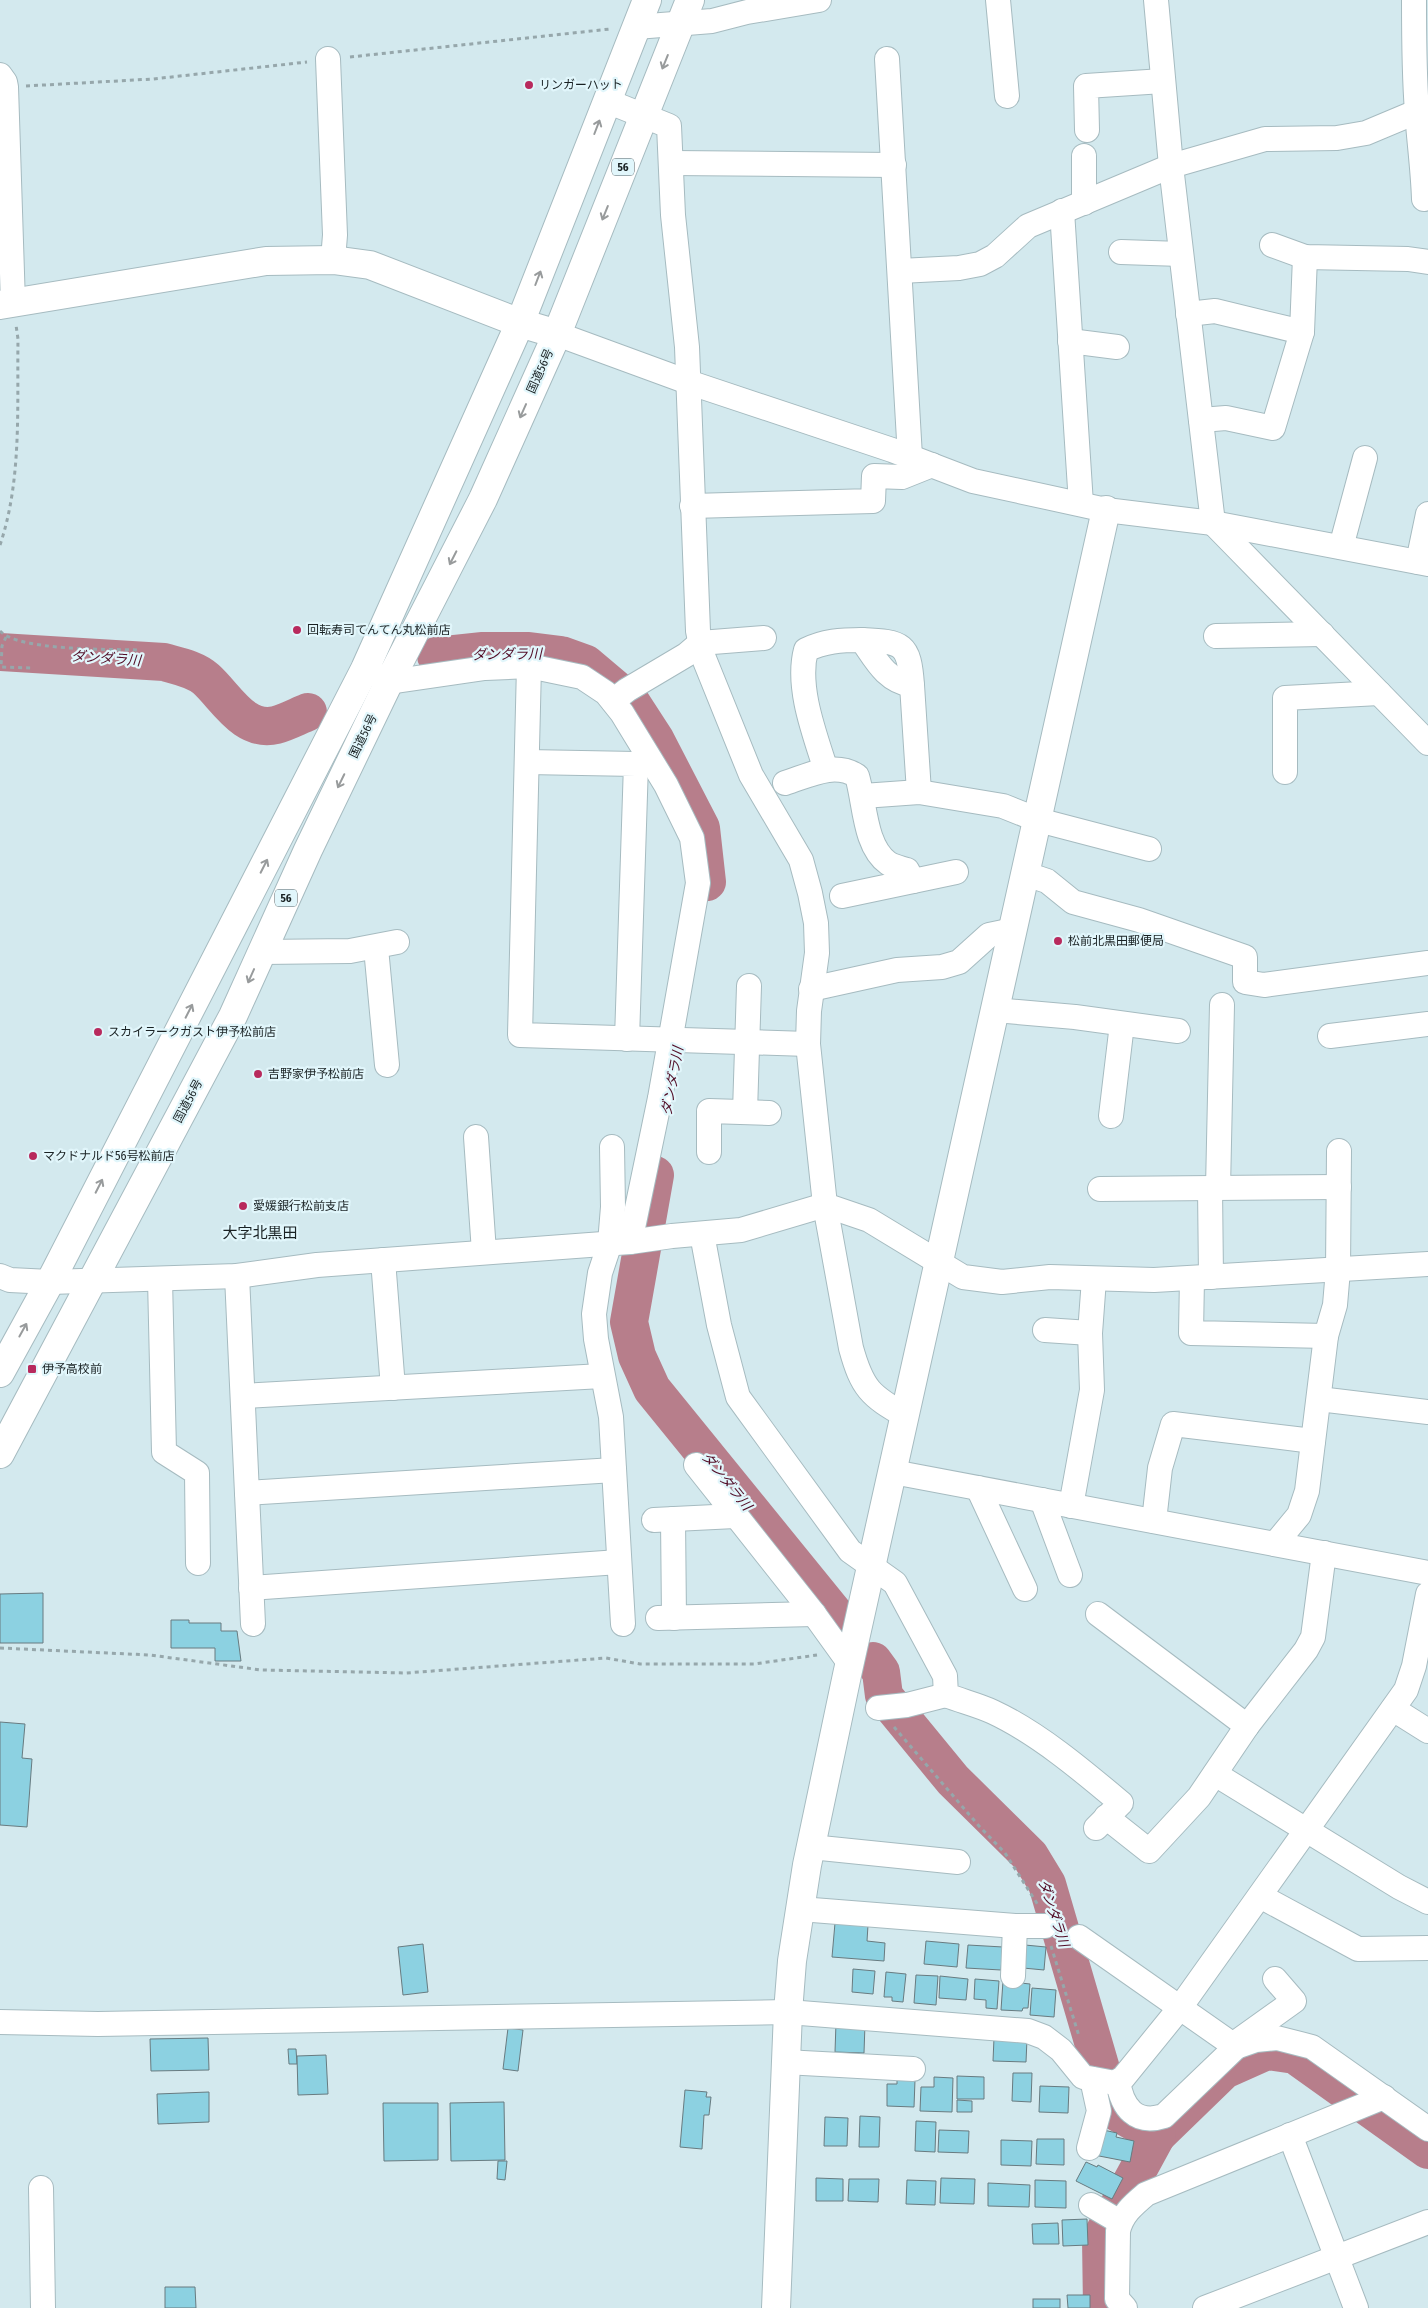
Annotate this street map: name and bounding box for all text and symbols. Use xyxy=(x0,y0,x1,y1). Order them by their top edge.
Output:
one-way arrow xyxy=(660,54,669,69)
place label: リンガーハット xyxy=(539,78,623,92)
marker: リンガーハット xyxy=(523,79,535,91)
one-way arrow xyxy=(593,119,602,135)
road number: 56 xyxy=(612,158,634,176)
one-way arrow xyxy=(600,205,609,220)
one-way arrow xyxy=(534,271,543,286)
street label: 国道56号 xyxy=(524,346,556,396)
one-way arrow xyxy=(517,403,527,418)
one-way arrow xyxy=(448,550,458,565)
place label: 回転寿司てんてん丸松前店 xyxy=(307,623,450,637)
marker: 回転寿司てんてん丸松前店 xyxy=(291,624,303,636)
water label: ダンダラ川 xyxy=(472,645,544,664)
water label: ダンダラ川 xyxy=(70,648,143,670)
street label: 国道56号 xyxy=(346,712,380,760)
one-way arrow xyxy=(336,773,345,788)
one-way arrow xyxy=(259,859,269,874)
road number: 56 xyxy=(275,890,297,906)
place label: 松前北黒田郵便局 xyxy=(1068,934,1164,948)
marker: 松前北黒田郵便局 xyxy=(1052,935,1064,947)
one-way arrow xyxy=(245,968,255,983)
one-way arrow xyxy=(185,1004,194,1019)
place label: スカイラークガスト伊予松前店 xyxy=(108,1025,276,1039)
marker: スカイラークガスト伊予松前店 xyxy=(92,1026,104,1038)
water label: ダンダラ川 xyxy=(658,1043,687,1117)
place label: 吉野家伊予松前店 xyxy=(268,1067,364,1081)
marker: 吉野家伊予松前店 xyxy=(252,1068,264,1080)
street label: 国道56号 xyxy=(171,1077,205,1125)
place label: マクドナルド56号松前店 xyxy=(43,1149,174,1163)
marker: マクドナルド56号松前店 xyxy=(27,1150,39,1162)
one-way arrow xyxy=(94,1179,104,1194)
place label: 愛媛銀行松前支店 xyxy=(253,1199,349,1213)
marker: 愛媛銀行松前支店 xyxy=(237,1200,249,1212)
district label: 大字北黒田 xyxy=(222,1224,298,1242)
one-way arrow xyxy=(19,1324,29,1338)
place label: 伊予高校前 xyxy=(42,1362,102,1376)
marker: 伊予高校前 xyxy=(26,1363,38,1375)
water label: ダンダラ川 xyxy=(698,1449,757,1515)
water label: ダンダラ川 xyxy=(1035,1877,1073,1951)

